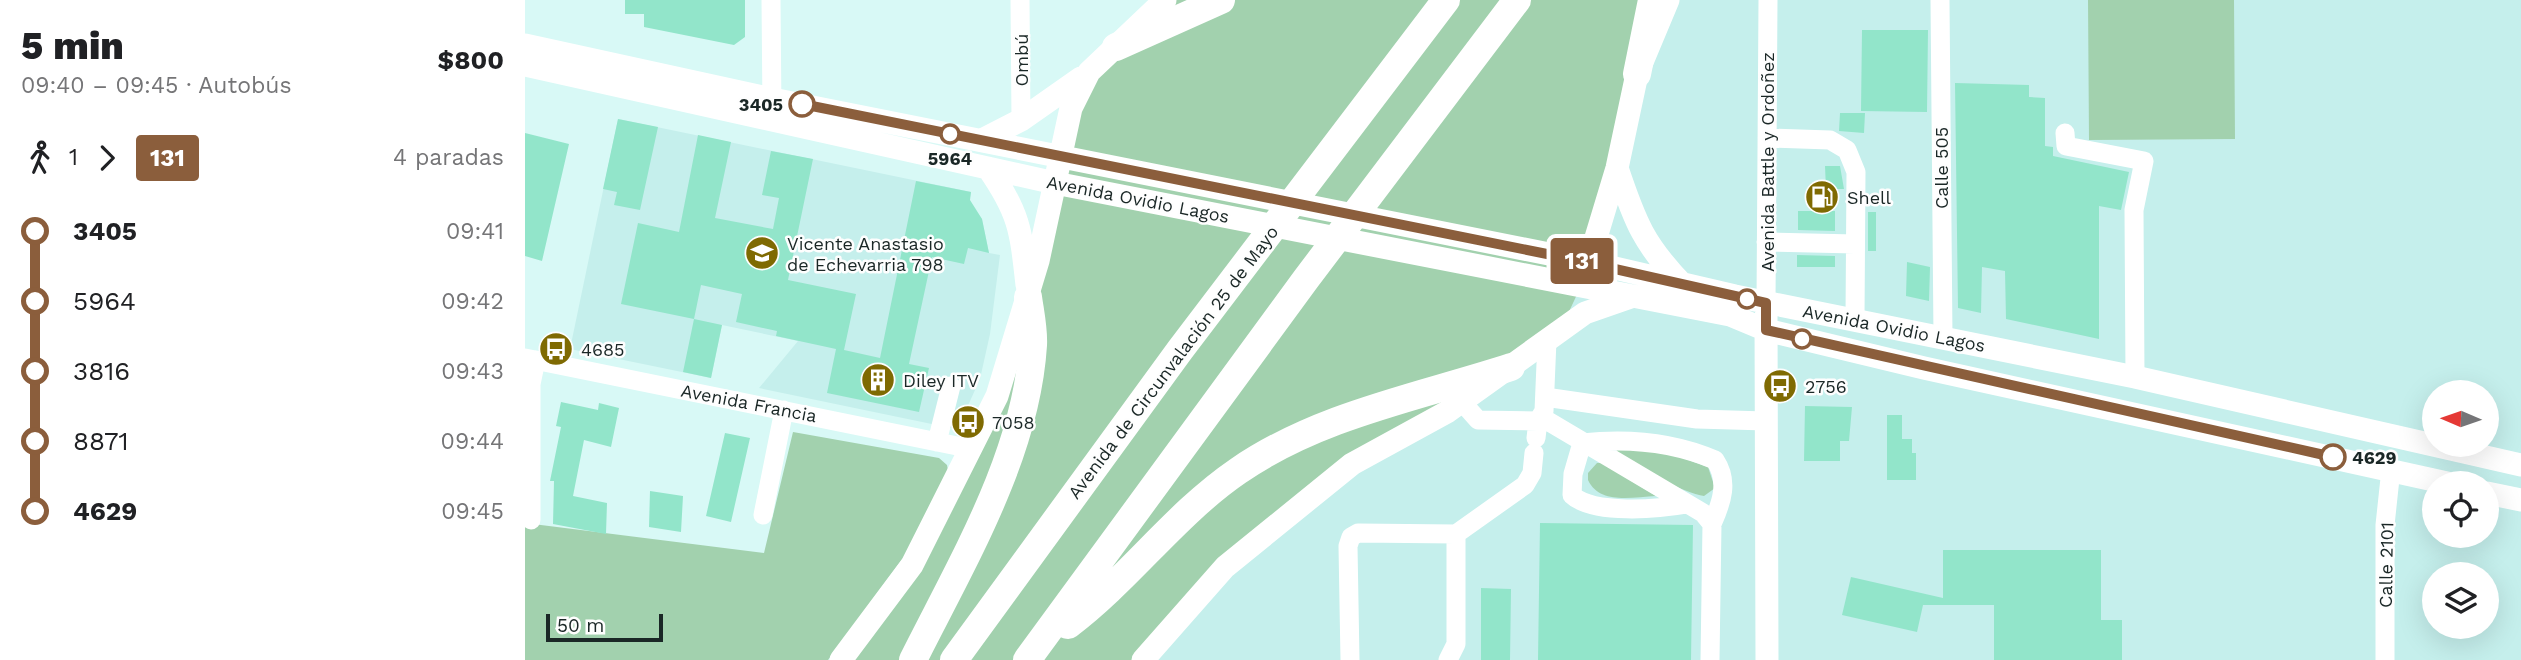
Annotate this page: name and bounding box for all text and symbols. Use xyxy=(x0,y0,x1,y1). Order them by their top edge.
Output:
text: 5 min xyxy=(21,24,124,68)
street label: Ombú xyxy=(1011,34,1032,86)
text: $800 xyxy=(438,45,504,75)
street label: Avenida Battle y Ordoñez xyxy=(1757,52,1778,272)
text: 09:40 – 09:45 · Autobús xyxy=(21,72,292,99)
marker: 3405 xyxy=(789,91,815,117)
place label: 3405 xyxy=(739,94,783,115)
marker: 5964 xyxy=(940,124,960,144)
street label: Calle 505 xyxy=(1931,127,1952,209)
icon: walk xyxy=(21,139,59,177)
icon: forward xyxy=(88,139,126,177)
text: 1 xyxy=(69,144,78,171)
text: 131 xyxy=(150,144,185,172)
text: 4 paradas xyxy=(393,144,504,171)
place label: 5964 xyxy=(928,148,973,169)
street label: Avenida Ovidio Lagos xyxy=(1045,171,1231,227)
fuel station icon: Shell xyxy=(1803,178,1841,216)
place label: Shell xyxy=(1847,187,1892,208)
text: 3405 xyxy=(73,216,137,246)
text: 09:41 xyxy=(446,218,504,245)
street label: Avenida de Circunvalación 25 de Mayo xyxy=(1063,221,1283,503)
place label: Vicente Anastasio de Echevarria 798 xyxy=(787,233,944,275)
school or university icon: Vicente Anastasio de Echevarria 798 xyxy=(743,234,781,272)
line badge: 131 xyxy=(1542,238,1622,284)
text: 131 xyxy=(1565,247,1599,275)
text: 5964 xyxy=(73,286,136,316)
text: 09:42 xyxy=(441,288,504,315)
unlabelled marker xyxy=(1737,289,1757,309)
street label: Avenida Ovidio Lagos xyxy=(1801,300,1987,356)
unlabelled marker xyxy=(1792,329,1812,349)
bus stop icon: 4685 xyxy=(537,330,575,368)
place label: 4685 xyxy=(581,339,625,360)
text: 3816 xyxy=(73,356,130,386)
text: 09:43 xyxy=(441,358,504,385)
building icon: Diley ITV xyxy=(859,361,897,399)
bus stop icon: 2756 xyxy=(1761,367,1799,405)
place label: Diley ITV xyxy=(903,370,979,391)
place label: 2756 xyxy=(1805,376,1847,397)
street label: Avenida Francia xyxy=(679,380,819,426)
north arrow xyxy=(2422,380,2499,457)
map controls xyxy=(2422,380,2499,639)
bus stop icon: 7058 xyxy=(949,403,987,441)
place label: 7058 xyxy=(992,412,1035,433)
text: 8871 xyxy=(73,426,129,456)
text: 09:44 xyxy=(441,428,504,455)
marker: 4629 xyxy=(2320,444,2346,470)
place label: 4629 xyxy=(2352,447,2397,468)
button: locate xyxy=(2422,471,2499,548)
text: 4629 xyxy=(73,496,137,526)
text: 09:45 xyxy=(441,498,504,525)
street label: Calle 2101 xyxy=(2375,522,2397,608)
button: layers xyxy=(2422,562,2499,639)
scale bar xyxy=(546,611,663,643)
text: 50 m xyxy=(557,614,604,637)

